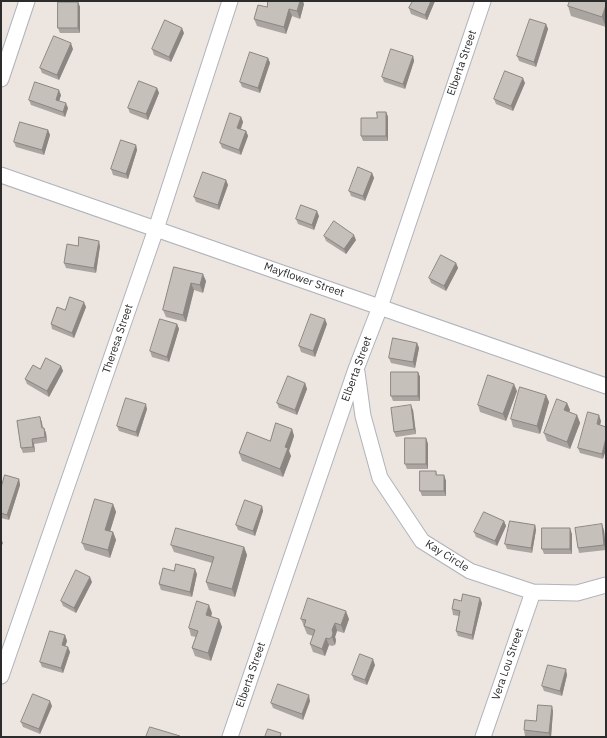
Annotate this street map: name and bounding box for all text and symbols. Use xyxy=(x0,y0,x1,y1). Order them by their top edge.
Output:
street label: Elberta Street xyxy=(445,29,479,97)
street label: Mayflower Street xyxy=(262,260,346,300)
street label: Theresa Street xyxy=(100,303,136,375)
street label: Elberta Street xyxy=(339,335,375,403)
street label: Kay Circle xyxy=(423,537,471,575)
street label: Vera Lou Street xyxy=(489,626,527,702)
street label: Elberta Street xyxy=(234,641,268,709)

